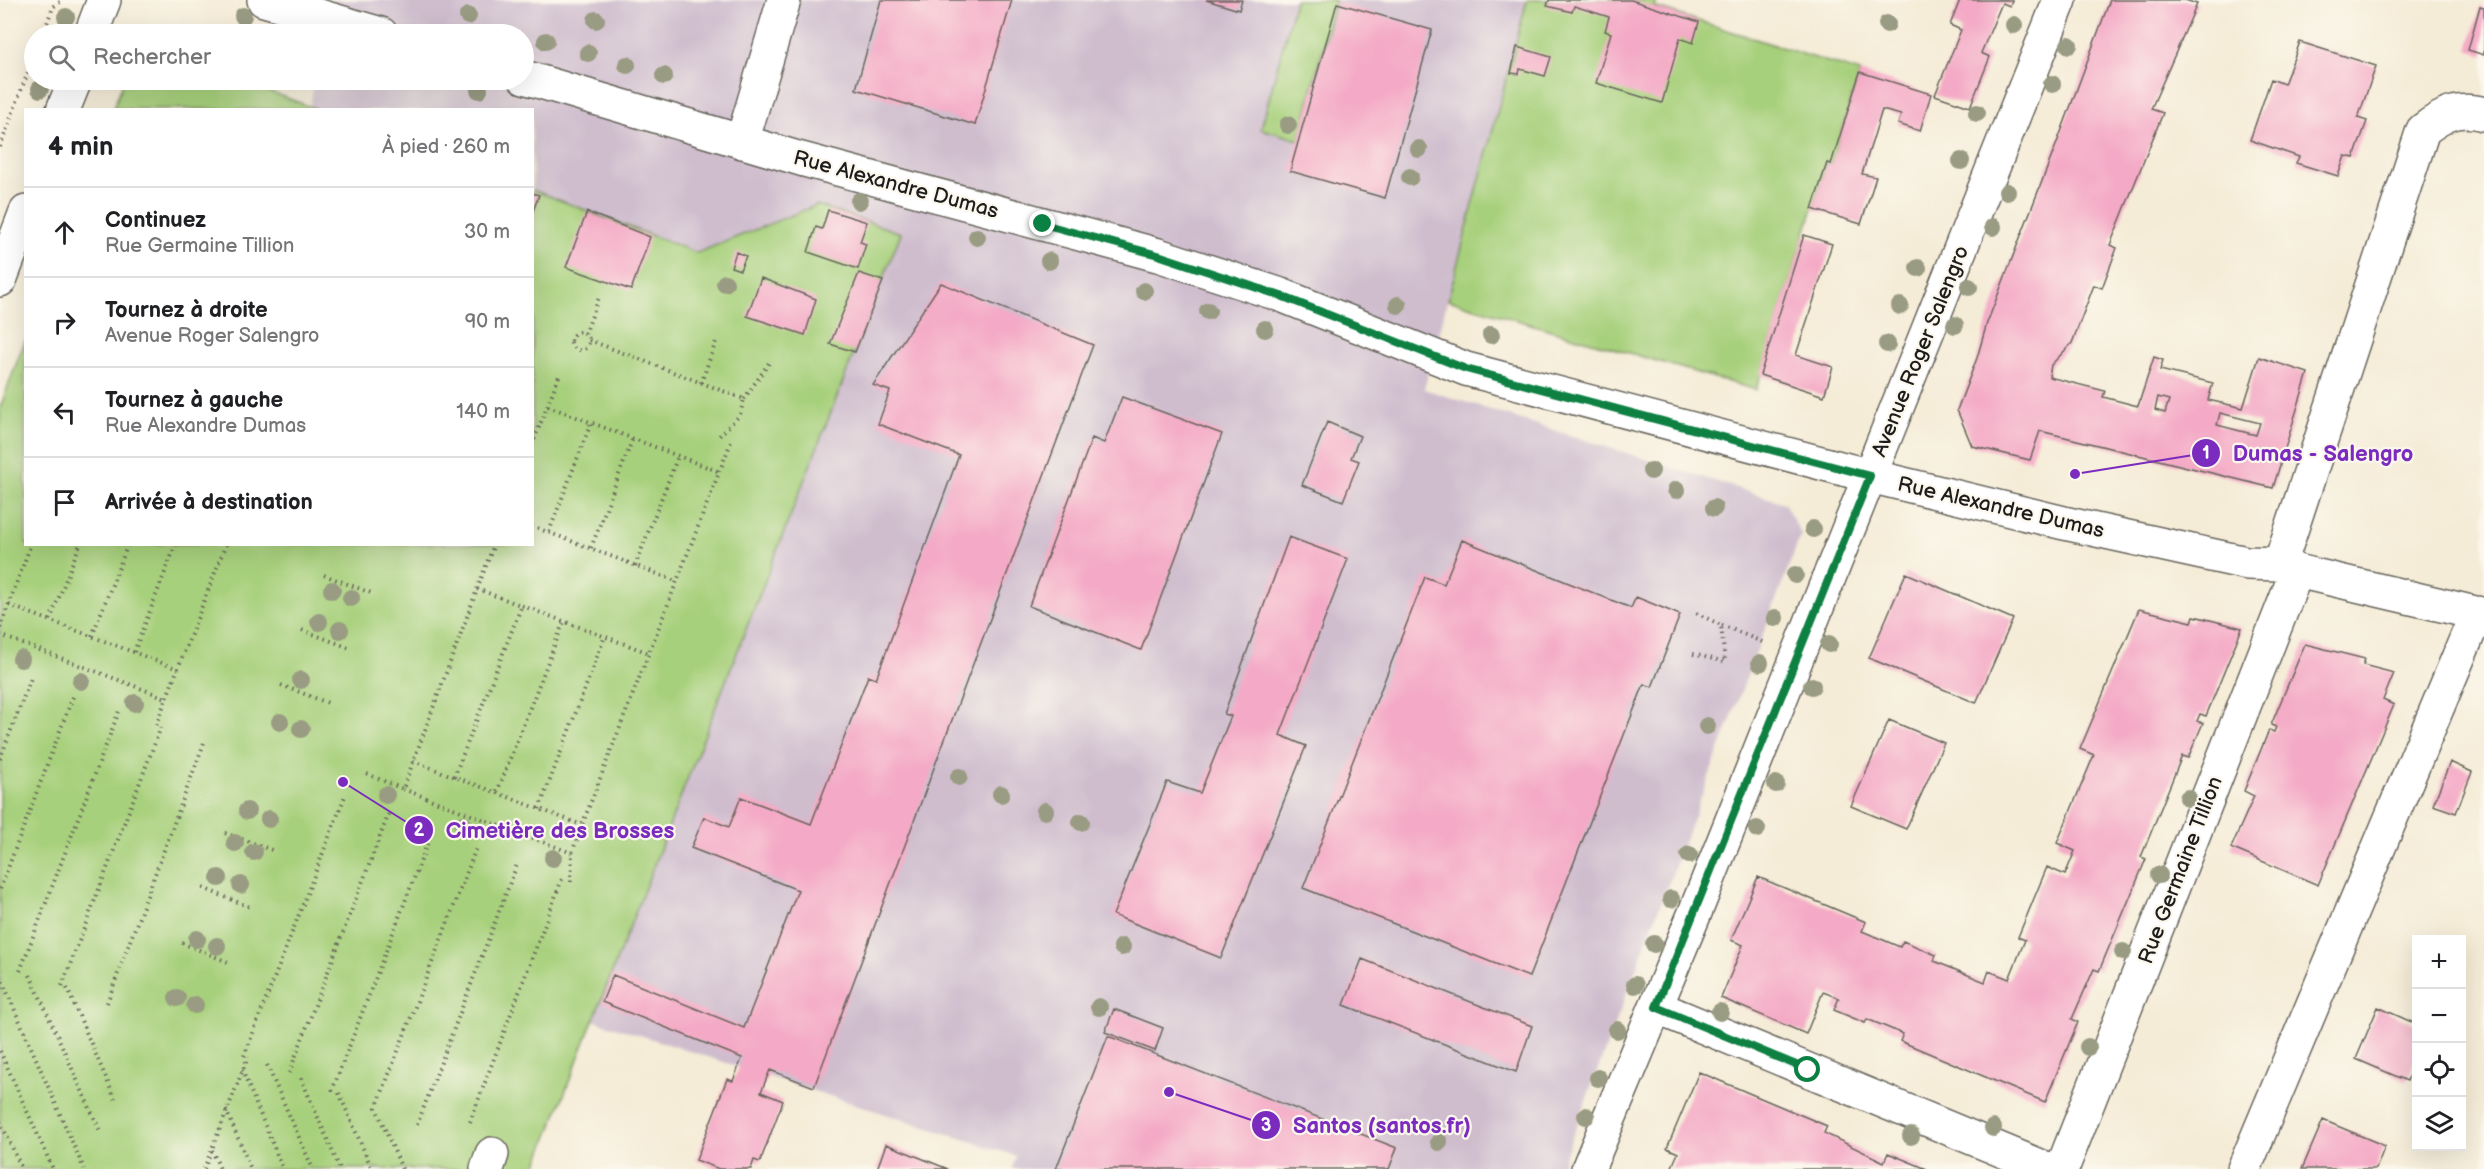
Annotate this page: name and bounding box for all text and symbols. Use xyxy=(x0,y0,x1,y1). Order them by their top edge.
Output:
search box xyxy=(24,24,534,90)
icon: search xyxy=(45,41,78,74)
text: Rechercher xyxy=(93,44,211,71)
text: 4 min xyxy=(48,132,113,163)
text: À pied · 260 m xyxy=(382,135,510,159)
street label: Rue Alexandre Dumas xyxy=(791,145,1001,224)
text: Continuez xyxy=(105,207,206,234)
route end xyxy=(1029,210,1055,236)
icon: ahead xyxy=(48,216,81,249)
text: 30 m xyxy=(464,220,510,244)
text: Rue Germaine Tillion xyxy=(105,234,294,258)
street label: Avenue Roger Salengro xyxy=(1867,242,1974,460)
text: Tournez à droite xyxy=(105,297,268,324)
icon: right xyxy=(48,306,81,339)
text: 90 m xyxy=(465,310,510,334)
text: Avenue Roger Salengro xyxy=(105,324,319,348)
text: Tournez à gauche xyxy=(105,387,283,414)
icon: left xyxy=(48,396,81,429)
text: 140 m xyxy=(456,400,510,424)
text: Rue Alexandre Dumas xyxy=(105,414,306,438)
callout: Dumas - Salengro xyxy=(2191,433,2425,473)
text: Dumas - Salengro xyxy=(2233,441,2413,468)
text: 1 xyxy=(2202,443,2210,464)
street label: Rue Alexandre Dumas xyxy=(1895,472,2107,543)
icon: arrive xyxy=(48,486,81,519)
text: Arrivée à destination xyxy=(105,489,313,516)
street label: Rue Germaine Tillion xyxy=(2133,773,2228,967)
callout: Cimetière des Brosses xyxy=(404,810,686,850)
text: Cimetière des Brosses xyxy=(446,818,674,845)
text: 2 xyxy=(414,820,425,841)
map controls xyxy=(2412,935,2466,1151)
button: + xyxy=(2412,935,2466,989)
button: − xyxy=(2412,989,2466,1043)
button: locate xyxy=(2412,1043,2466,1097)
route start xyxy=(1794,1056,1820,1082)
button: layers xyxy=(2412,1097,2466,1151)
callout: Santos (santos.fr) xyxy=(1251,1105,1483,1145)
text: Santos (santos.fr) xyxy=(1293,1113,1471,1140)
text: 3 xyxy=(1261,1115,1271,1136)

